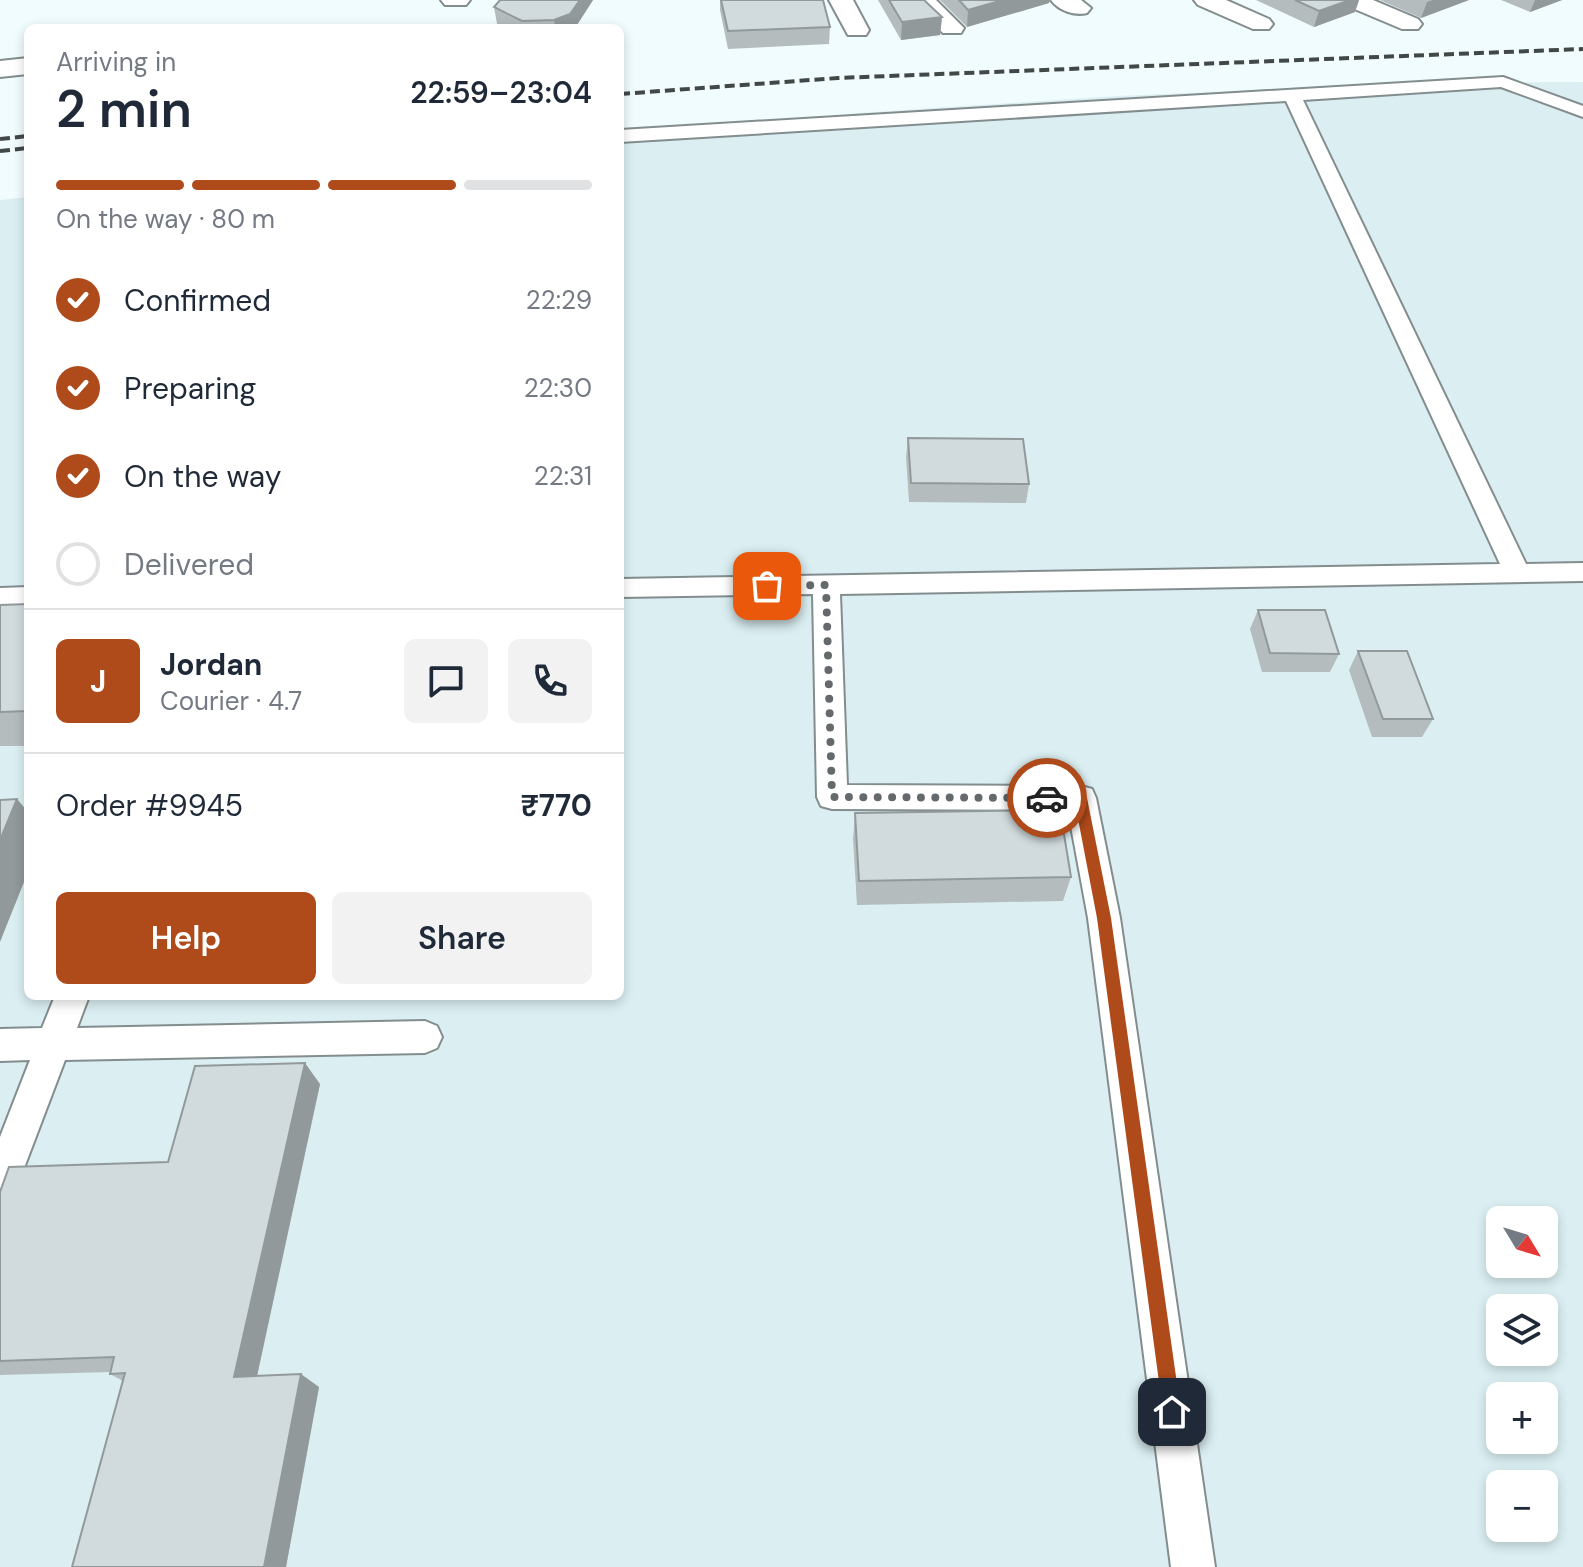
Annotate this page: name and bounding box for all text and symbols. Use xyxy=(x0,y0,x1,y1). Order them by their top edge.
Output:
text: Arriving in xyxy=(56,45,176,79)
text: 22:59–23:04 xyxy=(410,73,592,112)
text: 2 min xyxy=(56,75,192,143)
text: On the way · 80 m xyxy=(56,202,275,236)
icon: check xyxy=(56,278,100,322)
text: Confirmed xyxy=(124,281,271,320)
text: 22:29 xyxy=(526,283,592,317)
icon: check xyxy=(56,366,100,410)
text: Preparing xyxy=(124,369,256,408)
text: 22:30 xyxy=(524,371,592,405)
icon: check xyxy=(56,454,100,498)
text: On the way xyxy=(124,457,281,496)
text: 22:31 xyxy=(534,459,592,493)
text: Delivered xyxy=(124,545,254,584)
pin xyxy=(733,552,801,620)
icon: bag xyxy=(745,564,789,608)
button: chat xyxy=(404,639,488,723)
button: phone xyxy=(508,639,592,723)
text: Jordan xyxy=(160,645,262,684)
text: J xyxy=(90,662,106,701)
text: Courier · 4.7 xyxy=(160,684,302,718)
courier xyxy=(1007,758,1087,838)
icon: car xyxy=(1025,776,1069,820)
text: Order #9945 xyxy=(56,786,243,825)
text: ₹770 xyxy=(520,786,592,825)
button: Help xyxy=(56,892,316,984)
button: Share xyxy=(332,892,592,984)
north arrow xyxy=(1486,1206,1558,1278)
map controls xyxy=(1486,1206,1558,1542)
button: layers xyxy=(1486,1294,1558,1366)
pin xyxy=(1138,1378,1206,1446)
button: + xyxy=(1486,1382,1558,1454)
icon: home xyxy=(1150,1390,1194,1434)
button: − xyxy=(1486,1470,1558,1542)

